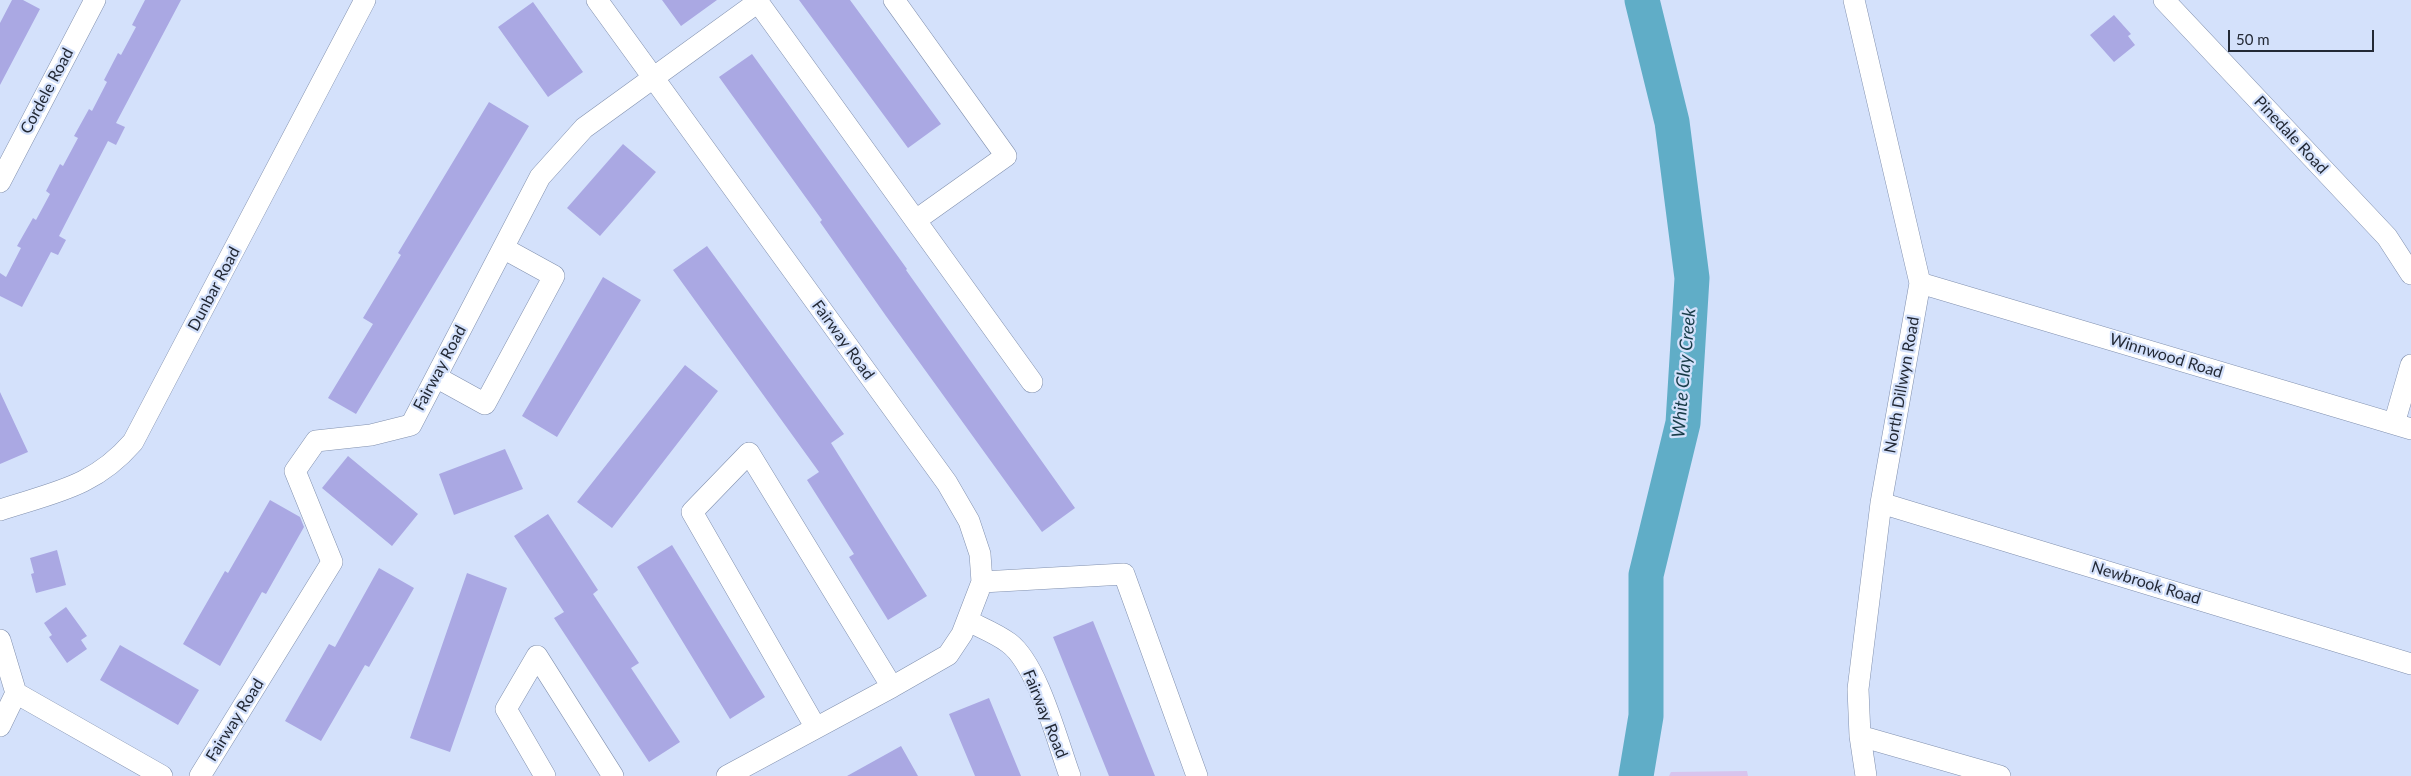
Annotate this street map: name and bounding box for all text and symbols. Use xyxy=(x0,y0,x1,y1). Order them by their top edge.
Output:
scale bar xyxy=(2231,20,2377,52)
text: 50 m xyxy=(2236,30,2270,48)
street label: Cordele Road xyxy=(16,45,78,137)
street label: Pinedale Road xyxy=(2250,92,2332,178)
street label: Dunbar Road xyxy=(184,244,244,334)
street label: Fairway Road xyxy=(808,296,878,384)
water label: White Clay Creek xyxy=(1668,307,1700,439)
street label: North Dillwyn Road xyxy=(1881,315,1923,455)
street label: Fairway Road xyxy=(410,322,470,414)
street label: Winnwood Road xyxy=(2107,330,2225,382)
street label: Newbrook Road xyxy=(2089,557,2203,609)
street label: Fairway Road xyxy=(1019,667,1071,761)
street label: Fairway Road xyxy=(202,675,268,765)

